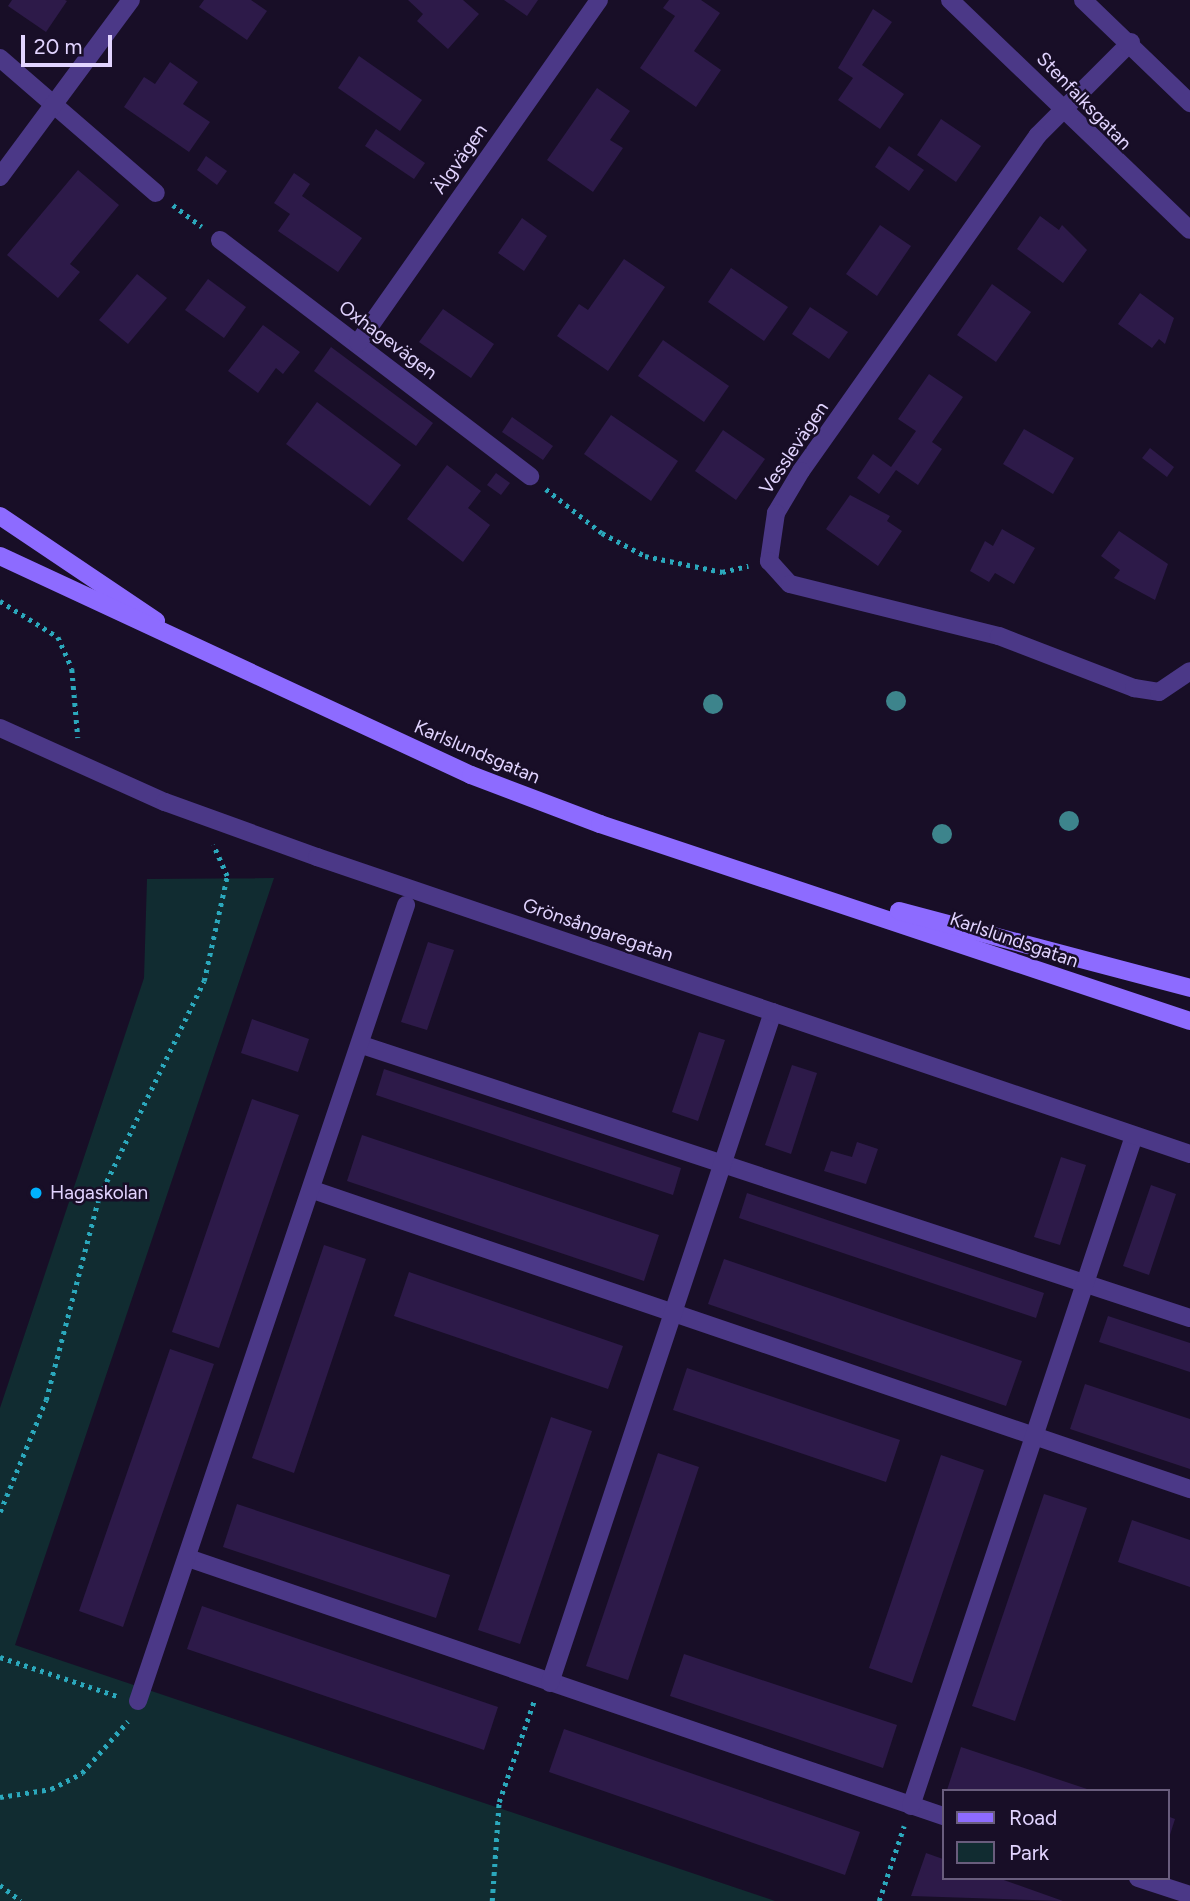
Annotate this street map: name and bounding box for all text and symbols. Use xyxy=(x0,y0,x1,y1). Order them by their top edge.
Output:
scale bar xyxy=(24,21,116,65)
text: 20 m xyxy=(34,34,82,59)
street label: Stenfalksgatan xyxy=(1032,47,1136,155)
street label: Älgvägen xyxy=(428,120,492,198)
street label: Oxhagevägen xyxy=(334,296,442,384)
street label: Vesslevägen xyxy=(755,397,833,499)
street label: Karlslundsgatan xyxy=(411,715,543,789)
street label: Grönsångaregatan xyxy=(520,894,676,966)
street label: Karlslundsgatan xyxy=(947,907,1081,973)
place label: Hagaskolan xyxy=(50,1182,148,1204)
marker: Hagaskolan xyxy=(28,1185,44,1201)
legend xyxy=(942,1789,1169,1880)
text: Road xyxy=(1009,1805,1057,1830)
text: Park xyxy=(1009,1840,1049,1865)

